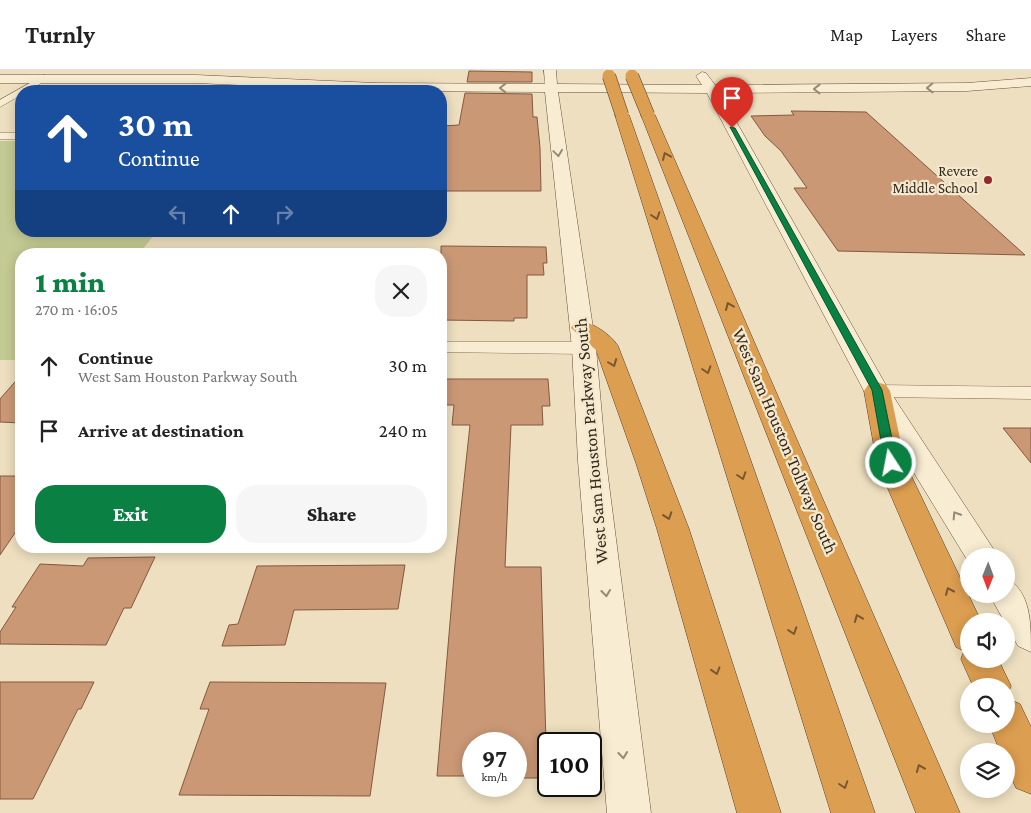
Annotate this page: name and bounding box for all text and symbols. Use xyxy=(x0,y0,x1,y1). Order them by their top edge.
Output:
text: Turnly xyxy=(25,21,95,48)
text: Map xyxy=(830,25,863,45)
text: Layers xyxy=(891,25,938,45)
text: Share xyxy=(966,25,1006,45)
pin xyxy=(711,77,753,128)
one-way arrow xyxy=(498,83,506,93)
one-way arrow xyxy=(926,83,934,93)
icon: arrive xyxy=(718,84,746,112)
one-way arrow xyxy=(813,84,821,94)
icon: ahead xyxy=(35,105,100,170)
text: 30 m xyxy=(118,105,193,144)
text: Continue xyxy=(118,146,200,171)
one-way arrow xyxy=(552,150,563,158)
one-way arrow xyxy=(661,152,672,161)
place label: Revere Middle School xyxy=(892,163,978,196)
marker: Revere Middle School xyxy=(982,174,994,186)
icon: left xyxy=(164,200,192,228)
icon: ahead xyxy=(217,200,245,228)
icon: right xyxy=(270,200,298,228)
one-way arrow xyxy=(650,212,660,220)
text: 1 min xyxy=(35,265,105,298)
button: close xyxy=(375,265,427,317)
text: 270 m · 16:05 xyxy=(35,301,118,318)
one-way arrow xyxy=(724,302,735,311)
street label: West Sam Houston Parkway South xyxy=(570,317,612,565)
street label: West Sam Houston Tollway South xyxy=(728,325,842,557)
text: Continue xyxy=(78,347,153,368)
icon: ahead xyxy=(35,352,63,380)
text: 30 m xyxy=(388,355,427,376)
one-way arrow xyxy=(607,358,617,367)
one-way arrow xyxy=(701,366,711,374)
text: West Sam Houston Parkway South xyxy=(78,368,298,385)
icon: arrive xyxy=(35,417,63,445)
text: Arrive at destination xyxy=(78,420,244,441)
text: 240 m xyxy=(379,420,427,441)
position arrow xyxy=(864,436,916,488)
one-way arrow xyxy=(737,472,747,480)
button: Exit xyxy=(35,485,226,543)
button: Share xyxy=(236,485,427,543)
one-way arrow xyxy=(663,511,673,519)
one-way arrow xyxy=(953,511,962,521)
north arrow xyxy=(960,548,1015,602)
map controls xyxy=(960,548,1015,798)
one-way arrow xyxy=(944,587,955,596)
one-way arrow xyxy=(600,590,611,598)
button: sound xyxy=(960,613,1015,668)
one-way arrow xyxy=(854,614,864,623)
one-way arrow xyxy=(788,626,798,634)
one-way arrow xyxy=(711,666,721,674)
button: search xyxy=(960,678,1015,733)
speed limit sign: 100 xyxy=(537,732,602,797)
button: layers xyxy=(960,743,1015,798)
text: 97 xyxy=(482,745,507,772)
one-way arrow xyxy=(617,751,628,759)
one-way arrow xyxy=(915,764,926,773)
text: km/h xyxy=(482,770,507,784)
one-way arrow xyxy=(838,780,848,789)

